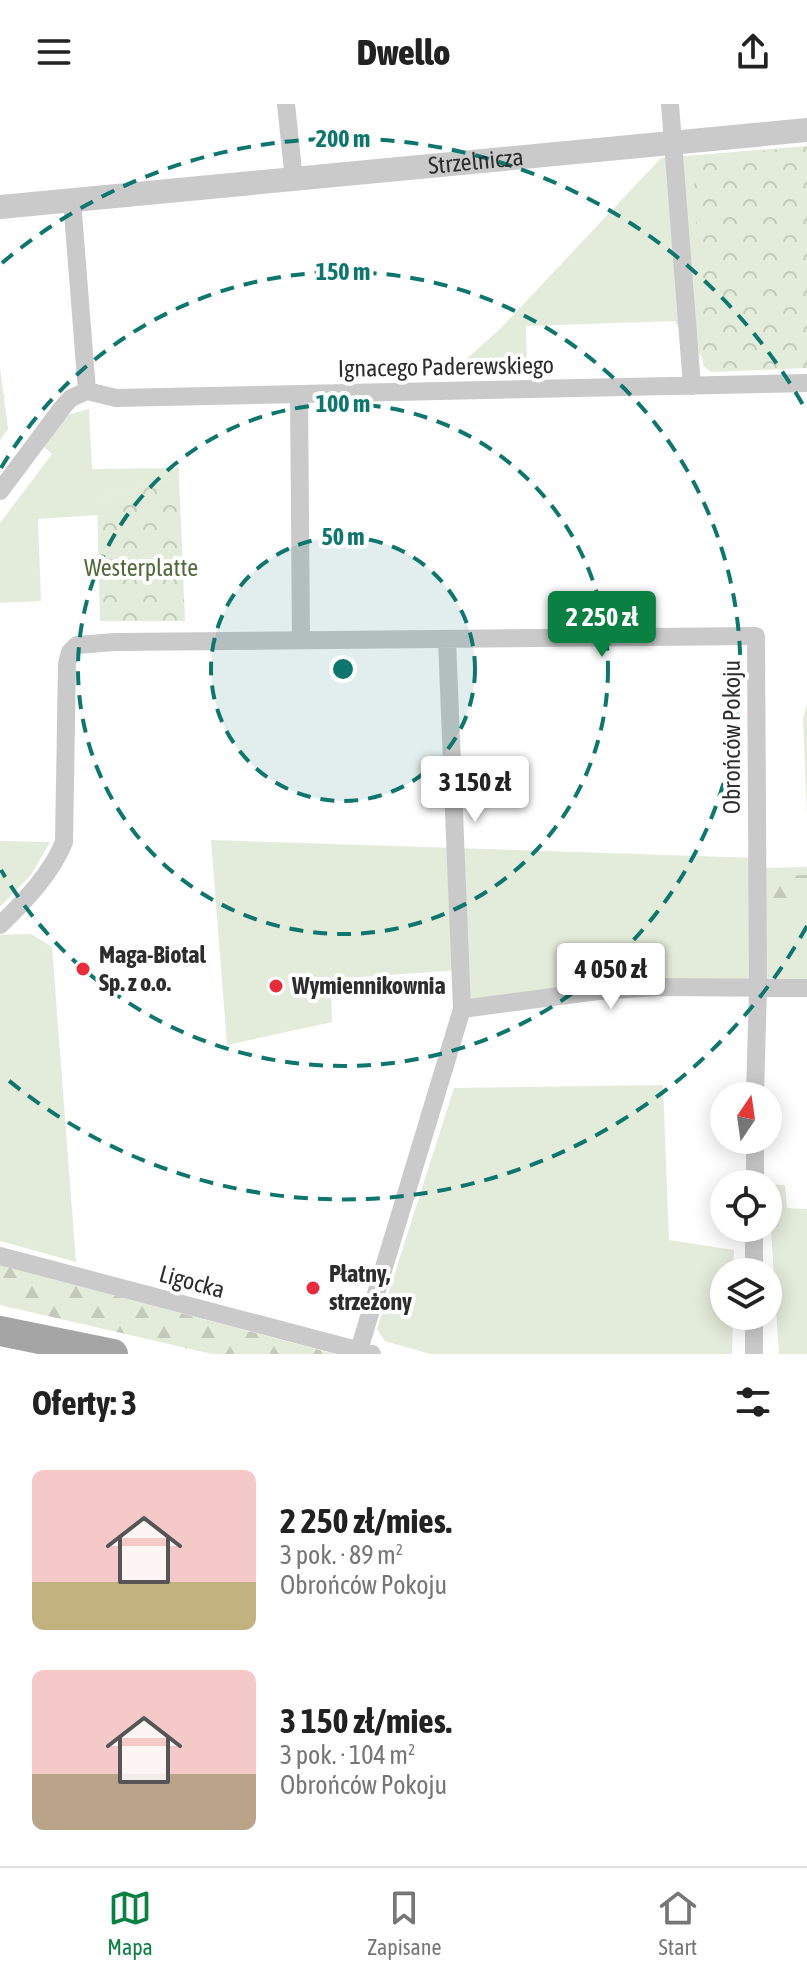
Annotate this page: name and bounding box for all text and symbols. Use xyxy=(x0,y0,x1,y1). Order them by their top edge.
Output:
icon: menu xyxy=(32,30,76,74)
icon: share xyxy=(731,30,775,74)
text: Dwello xyxy=(357,31,450,73)
text: 200 m xyxy=(316,125,370,152)
street label: Strzelnicza xyxy=(427,143,525,179)
text: 150 m xyxy=(316,258,370,285)
street label: Ignacego Paderewskiego xyxy=(338,351,554,382)
text: 100 m xyxy=(316,390,370,417)
text: 50 m xyxy=(321,523,365,550)
park label: Westerplatte xyxy=(84,554,198,581)
pin: 2 250 zł xyxy=(519,591,685,659)
text: 2 250 zł xyxy=(566,602,638,632)
centre of rings xyxy=(329,655,357,683)
street label: Obrońców Pokoju xyxy=(718,660,745,814)
pin: 3 150 zł xyxy=(392,756,558,824)
text: 3 150 zł xyxy=(439,767,511,797)
place label: Maga-Biotal Sp. z o.o. xyxy=(99,941,206,996)
pin: 4 050 zł xyxy=(528,943,694,1011)
text: 4 050 zł xyxy=(575,954,647,984)
marker: Maga-Biotal Sp. z o.o. xyxy=(74,960,92,978)
place label: Wymiennikownia xyxy=(291,972,446,999)
marker: Wymiennikownia xyxy=(267,977,285,995)
north arrow xyxy=(710,1082,782,1154)
map controls xyxy=(710,1082,782,1330)
button: locate xyxy=(710,1170,782,1242)
button: layers xyxy=(710,1258,782,1330)
street label: Ligocka xyxy=(157,1260,228,1303)
place label: Płatny, strzeżony xyxy=(329,1260,412,1315)
marker: Płatny, strzeżony xyxy=(304,1279,322,1297)
icon: filters xyxy=(731,1380,775,1424)
text: Oferty: 3 xyxy=(32,1383,137,1422)
text: 2 250 zł/mies. xyxy=(280,1501,452,1540)
icon: home xyxy=(96,1502,192,1598)
text: 3 pok. · 89 m² xyxy=(280,1540,403,1570)
text: Obrońców Pokoju xyxy=(280,1570,447,1600)
text: 3 150 zł/mies. xyxy=(280,1701,452,1740)
icon: home xyxy=(96,1702,192,1798)
text: 3 pok. · 104 m² xyxy=(280,1740,415,1770)
text: Obrońców Pokoju xyxy=(280,1770,447,1800)
tab: Mapa xyxy=(107,1886,153,1960)
tab: Zapisane xyxy=(367,1886,441,1960)
tab: Start xyxy=(656,1886,700,1960)

